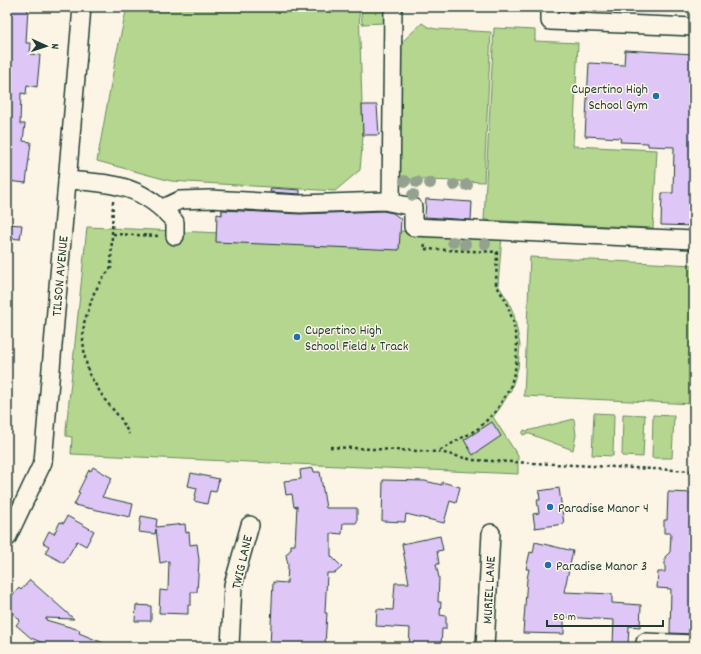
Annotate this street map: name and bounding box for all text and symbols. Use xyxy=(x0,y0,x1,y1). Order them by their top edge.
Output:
north arrow xyxy=(26,26,66,66)
text: N xyxy=(46,43,62,50)
place label: Cupertino High School Gym xyxy=(571,80,648,116)
marker: Cupertino High School Gym xyxy=(651,91,661,101)
street label: TILSON AVENUE xyxy=(48,234,75,317)
place label: Cupertino High School Field & Track xyxy=(305,321,409,357)
marker: Cupertino High School Field & Track xyxy=(292,332,302,342)
place label: Paradise Manor 4 xyxy=(558,499,649,519)
marker: Paradise Manor 4 xyxy=(545,502,555,512)
street label: TWIG LANE xyxy=(227,533,259,591)
street label: MURIEL LANE xyxy=(478,555,502,625)
place label: Paradise Manor 3 xyxy=(556,557,647,577)
marker: Paradise Manor 3 xyxy=(543,560,553,570)
scale bar xyxy=(547,602,663,628)
text: 50 m xyxy=(553,609,576,626)

